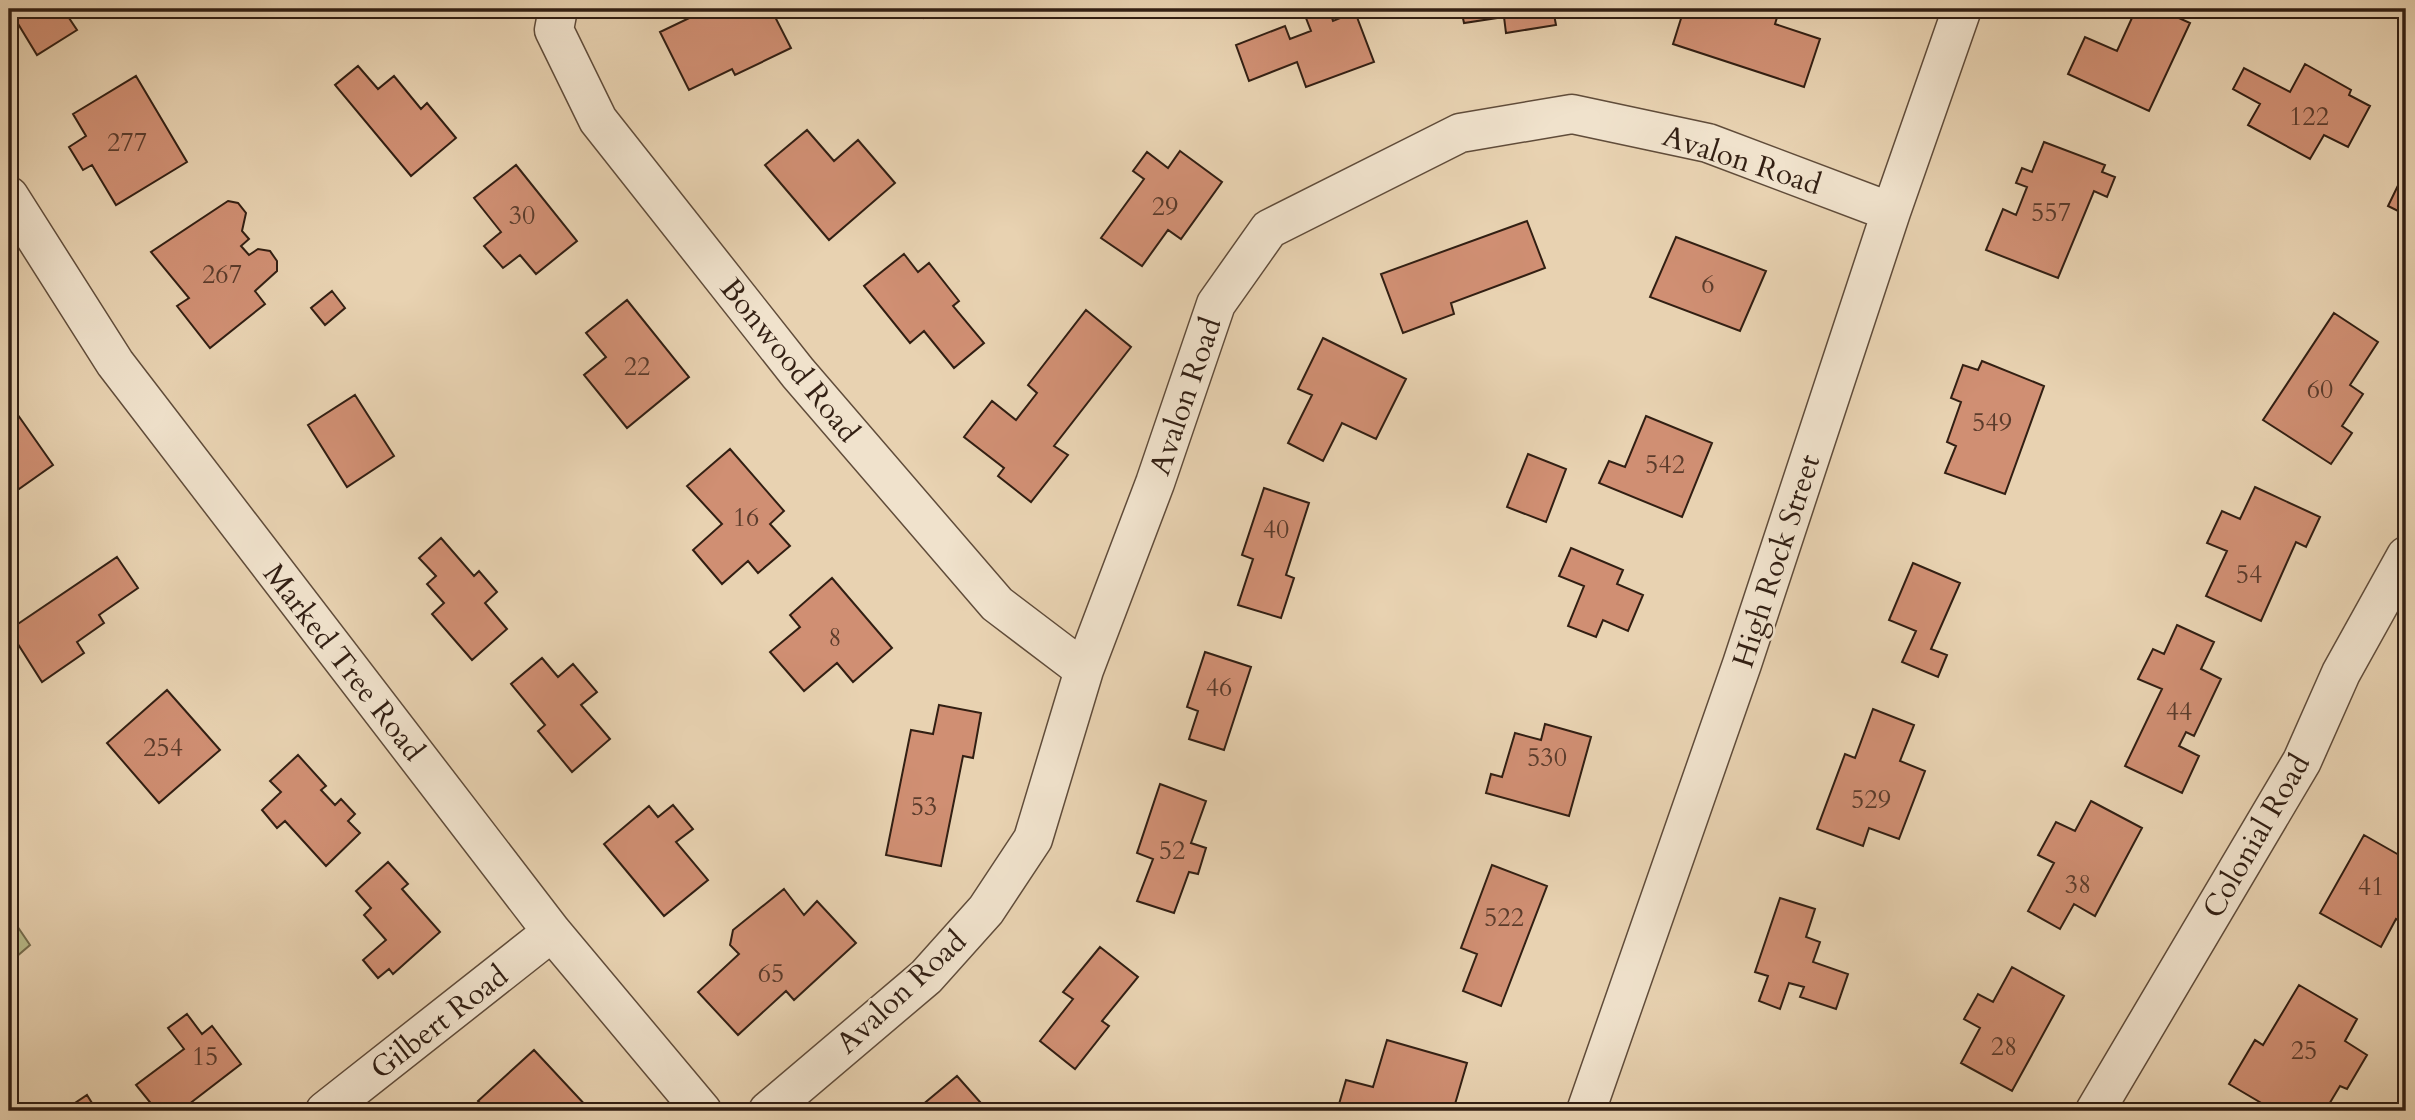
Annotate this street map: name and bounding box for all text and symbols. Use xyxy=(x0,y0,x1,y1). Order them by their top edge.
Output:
house number: 122 xyxy=(2289,99,2329,134)
street label: Avalon Road xyxy=(1657,116,1826,205)
house number: 277 xyxy=(107,125,147,160)
house number: 29 xyxy=(1152,189,1178,224)
house number: 557 xyxy=(2031,195,2071,230)
house number: 30 xyxy=(509,198,535,233)
house number: 267 xyxy=(202,257,242,292)
house number: 6 xyxy=(1701,267,1715,302)
street label: Bonwood Road xyxy=(711,270,869,451)
street label: Avalon Road xyxy=(1139,312,1232,481)
house number: 22 xyxy=(624,349,650,384)
house number: 60 xyxy=(2307,372,2333,407)
house number: 549 xyxy=(1972,405,2012,440)
house number: 542 xyxy=(1645,447,1685,482)
street label: High Rock Street xyxy=(1723,449,1830,673)
house number: 16 xyxy=(733,500,759,535)
house number: 40 xyxy=(1263,512,1289,547)
street label: Marked Tree Road xyxy=(254,555,434,770)
house number: 54 xyxy=(2236,557,2262,592)
house number: 8 xyxy=(828,620,842,655)
house number: 46 xyxy=(1206,670,1232,705)
house number: 44 xyxy=(2166,694,2192,729)
house number: 254 xyxy=(143,730,183,765)
house number: 530 xyxy=(1527,740,1567,775)
street label: Colonial Road xyxy=(2193,747,2320,926)
house number: 529 xyxy=(1851,782,1891,817)
house number: 53 xyxy=(911,789,937,824)
house number: 52 xyxy=(1159,833,1185,868)
house number: 38 xyxy=(2065,867,2091,902)
house number: 41 xyxy=(2358,869,2384,904)
house number: 522 xyxy=(1484,900,1524,935)
street label: Avalon Road xyxy=(827,921,975,1063)
street label: Gilbert Road xyxy=(362,956,517,1089)
house number: 65 xyxy=(758,956,784,991)
house number: 28 xyxy=(1991,1029,2017,1064)
house number: 25 xyxy=(2291,1033,2317,1068)
house number: 15 xyxy=(192,1039,218,1074)

